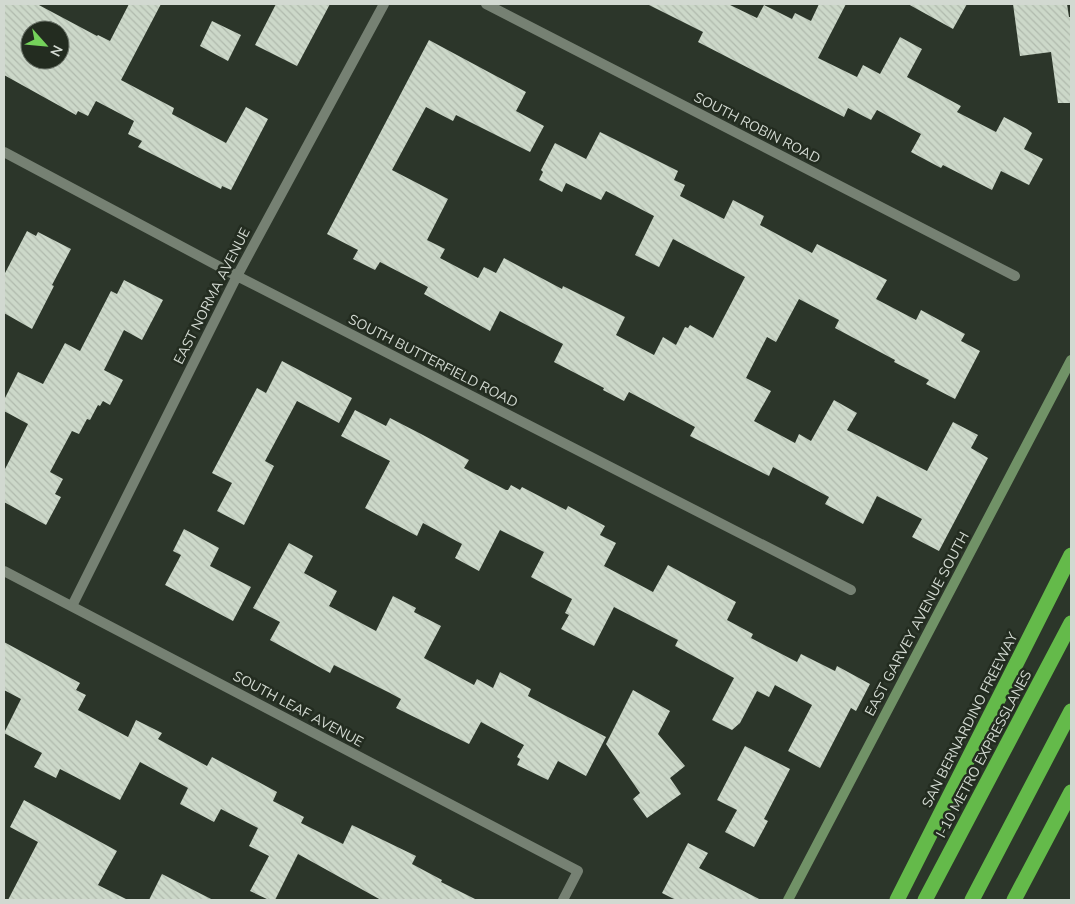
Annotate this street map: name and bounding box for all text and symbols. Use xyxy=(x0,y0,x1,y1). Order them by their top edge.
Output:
north arrow xyxy=(20,20,70,70)
text: N xyxy=(45,42,67,60)
street label: SOUTH ROBIN ROAD xyxy=(690,88,824,168)
street label: EAST NORMA AVENUE xyxy=(169,225,255,367)
street label: SOUTH BUTTERFIELD ROAD xyxy=(345,310,521,412)
street label: EAST GARVEY AVENUE SOUTH xyxy=(860,529,974,719)
street label: SAN BERNARDINO FREEWAY xyxy=(918,629,1023,811)
street label: SOUTH LEAF AVENUE xyxy=(229,667,367,751)
street label: I-10 METRO EXPRESSLANES xyxy=(932,667,1036,841)

